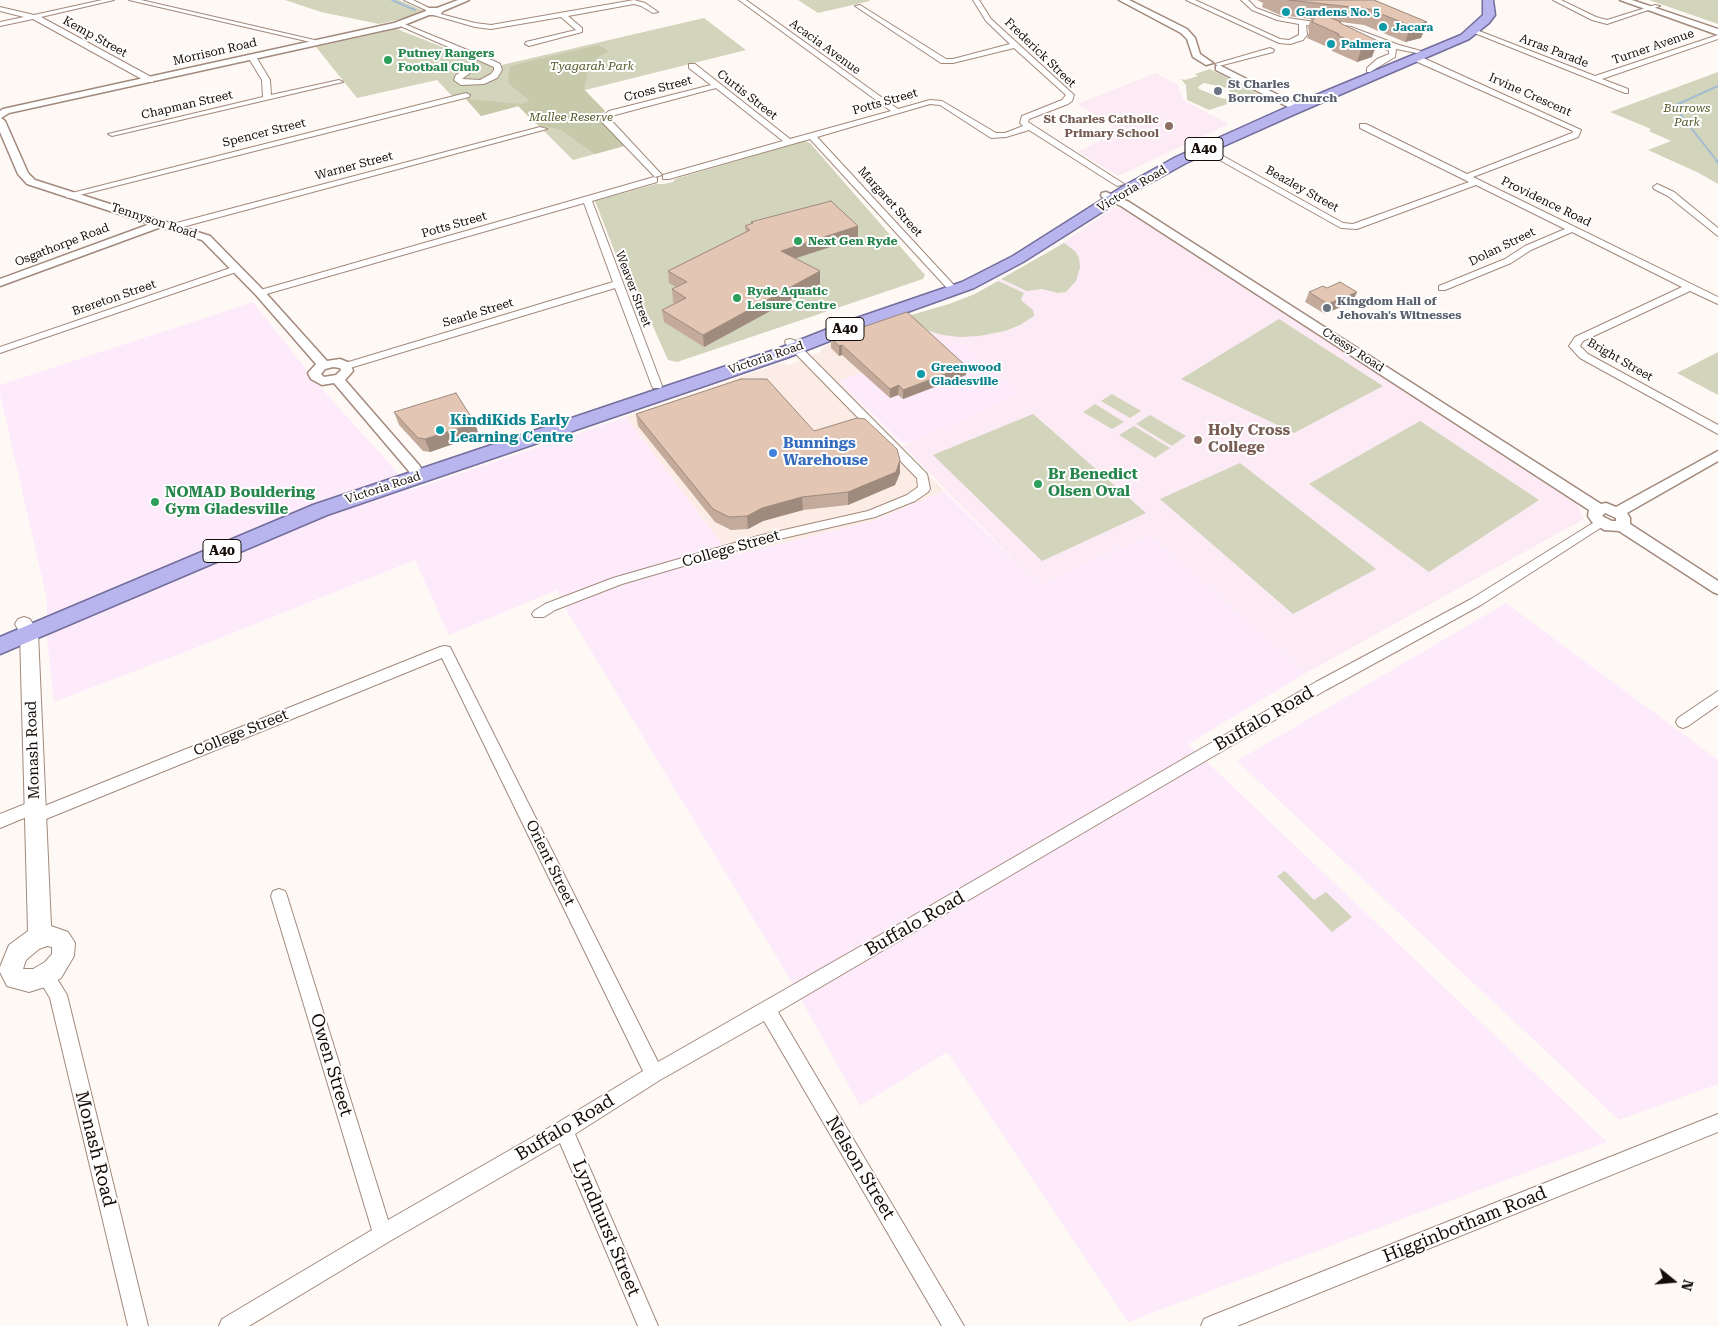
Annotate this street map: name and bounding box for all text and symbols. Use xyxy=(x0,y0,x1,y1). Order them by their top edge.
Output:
place label: Gardens No. 5 xyxy=(1296,5,1380,19)
marker: Gardens No. 5 xyxy=(1280,6,1292,18)
street label: Kemp Street xyxy=(60,13,130,61)
street label: Frederick Street xyxy=(1001,15,1079,91)
street label: Acacia Avenue xyxy=(787,16,863,78)
place label: Jacara xyxy=(1393,20,1433,34)
marker: Jacara xyxy=(1377,21,1389,33)
street label: Turner Avenue xyxy=(1610,26,1696,68)
street label: Arras Parade xyxy=(1517,31,1591,71)
street label: Morrison Road xyxy=(172,35,258,69)
place label: Palmera xyxy=(1341,37,1391,51)
marker: Palmera xyxy=(1325,38,1337,50)
place label: Putney Rangers Football Club xyxy=(398,46,494,74)
marker: Putney Rangers Football Club xyxy=(382,54,394,66)
park label: Tyagarah Park xyxy=(550,59,634,73)
street label: Curtis Street xyxy=(714,67,780,123)
street label: Irvine Crescent xyxy=(1486,70,1574,120)
street label: Cross Street xyxy=(623,73,693,105)
place label: St Charles Borromeo Church xyxy=(1228,77,1337,105)
marker: St Charles Borromeo Church xyxy=(1212,85,1224,97)
street label: Potts Street xyxy=(851,86,919,118)
street label: Chapman Street xyxy=(140,87,234,123)
park label: Burrows Park xyxy=(1664,101,1710,129)
park label: Mallee Reserve xyxy=(529,110,613,124)
place label: St Charles Catholic Primary School xyxy=(1043,112,1159,140)
street label: Spencer Street xyxy=(221,116,307,150)
marker: St Charles Catholic Primary School xyxy=(1163,120,1175,132)
road number: A40 xyxy=(1185,138,1223,160)
street label: Warner Street xyxy=(314,149,394,183)
street label: Victoria Road xyxy=(1095,163,1169,215)
street label: Beazley Street xyxy=(1263,163,1341,215)
street label: Margaret Street xyxy=(855,164,925,240)
street label: Providence Road xyxy=(1499,174,1593,230)
street label: Tennyson Road xyxy=(109,200,199,242)
street label: Potts Street xyxy=(420,209,488,241)
street label: Osgathorpe Road xyxy=(13,220,111,270)
street label: Dolan Street xyxy=(1466,225,1538,269)
place label: Next Gen Ryde xyxy=(808,234,897,248)
marker: Next Gen Ryde xyxy=(792,235,804,247)
street label: Weaver Street xyxy=(612,249,654,329)
street label: Brereton Street xyxy=(70,277,158,319)
place label: Ryde Aquatic Leisure Centre xyxy=(747,284,836,312)
marker: Ryde Aquatic Leisure Centre xyxy=(731,292,743,304)
place label: Kingdom Hall of Jehovah's Witnesses xyxy=(1337,294,1462,322)
street label: Searle Street xyxy=(441,295,515,331)
marker: Kingdom Hall of Jehovah's Witnesses xyxy=(1321,302,1333,314)
road number: A40 xyxy=(826,318,864,340)
street label: Cressy Road xyxy=(1319,325,1387,375)
street label: Bright Street xyxy=(1585,335,1655,385)
street label: Victoria Road xyxy=(727,338,805,378)
place label: Greenwood Gladesville xyxy=(931,360,1001,388)
marker: Greenwood Gladesville xyxy=(915,368,927,380)
place label: KindiKids Early Learning Centre xyxy=(450,412,573,447)
place label: Holy Cross College xyxy=(1208,422,1290,457)
marker: KindiKids Early Learning Centre xyxy=(434,424,446,436)
marker: Holy Cross College xyxy=(1192,434,1204,446)
place label: Bunnings Warehouse xyxy=(783,435,868,470)
marker: Bunnings Warehouse xyxy=(767,447,779,459)
place label: Br Benedict Olsen Oval xyxy=(1048,466,1138,501)
street label: Victoria Road xyxy=(343,469,423,507)
marker: Br Benedict Olsen Oval xyxy=(1032,478,1044,490)
place label: NOMAD Bouldering Gym Gladesville xyxy=(165,484,315,519)
marker: NOMAD Bouldering Gym Gladesville xyxy=(149,496,161,508)
street label: College Street xyxy=(680,526,782,572)
road number: A40 xyxy=(203,540,241,562)
street label: Buffalo Road xyxy=(1211,682,1317,756)
street label: Monash Road xyxy=(22,700,44,800)
street label: College Street xyxy=(191,706,291,760)
street label: Orient Street xyxy=(521,817,579,909)
street label: Buffalo Road xyxy=(862,887,968,961)
street label: Owen Street xyxy=(305,1011,357,1119)
street label: Monash Road xyxy=(70,1089,120,1209)
street label: Buffalo Road xyxy=(512,1090,618,1166)
street label: Nelson Street xyxy=(821,1112,899,1224)
street label: Lyndhurst Street xyxy=(568,1157,644,1299)
street label: Higginbotham Road xyxy=(1380,1182,1550,1268)
north arrow xyxy=(1648,1256,1698,1306)
text: N xyxy=(1678,1278,1697,1293)

